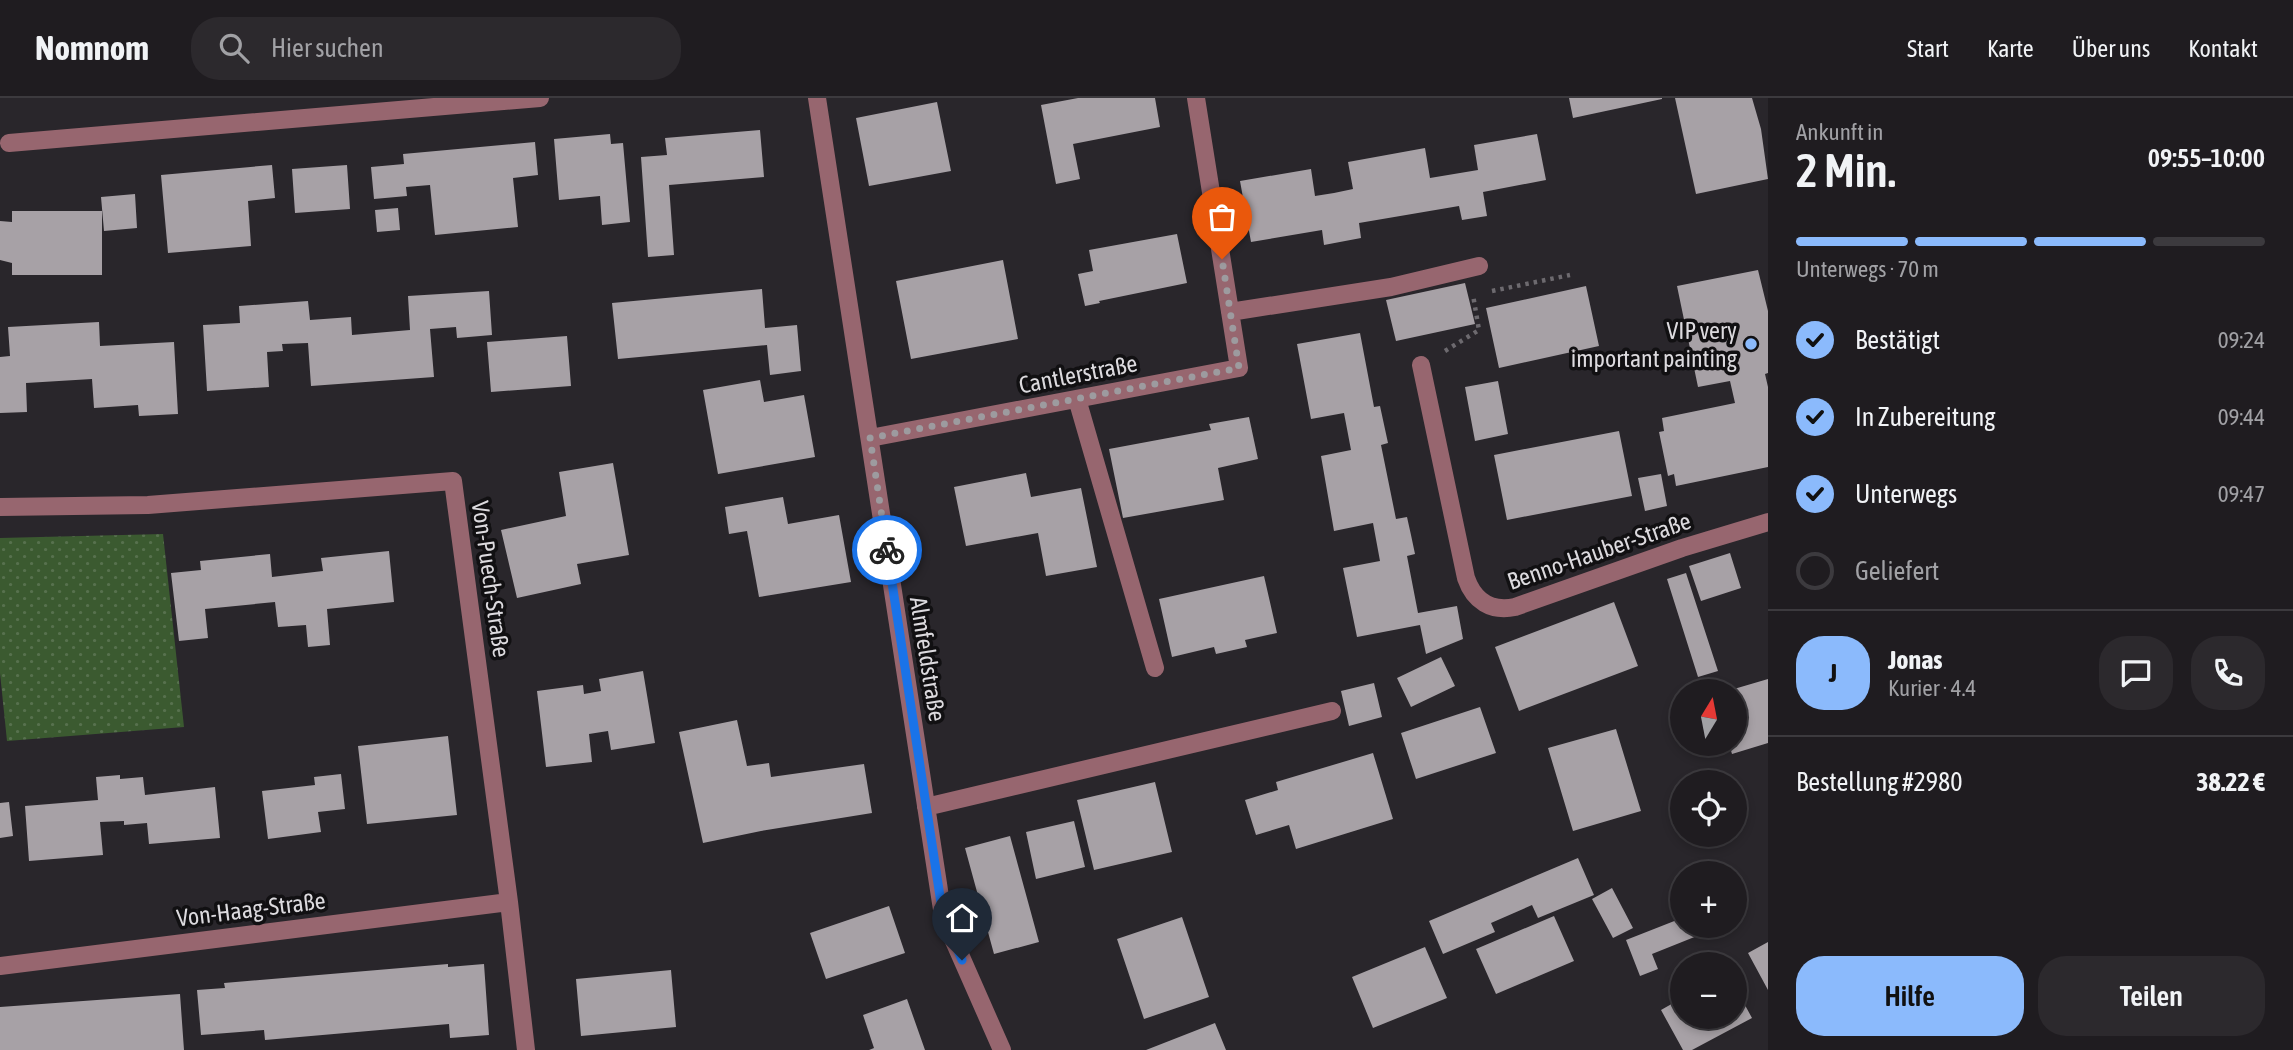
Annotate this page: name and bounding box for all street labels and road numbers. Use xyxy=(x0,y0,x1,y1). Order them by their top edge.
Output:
street label: Cantlerstraße xyxy=(1017,349,1139,399)
street label: Von-Puech-Straße xyxy=(467,499,515,659)
street label: Benno-Hauber-Straße xyxy=(1504,507,1694,595)
street label: Almfeldstraße xyxy=(905,595,951,723)
street label: Von-Haag-Straße xyxy=(175,886,327,932)

